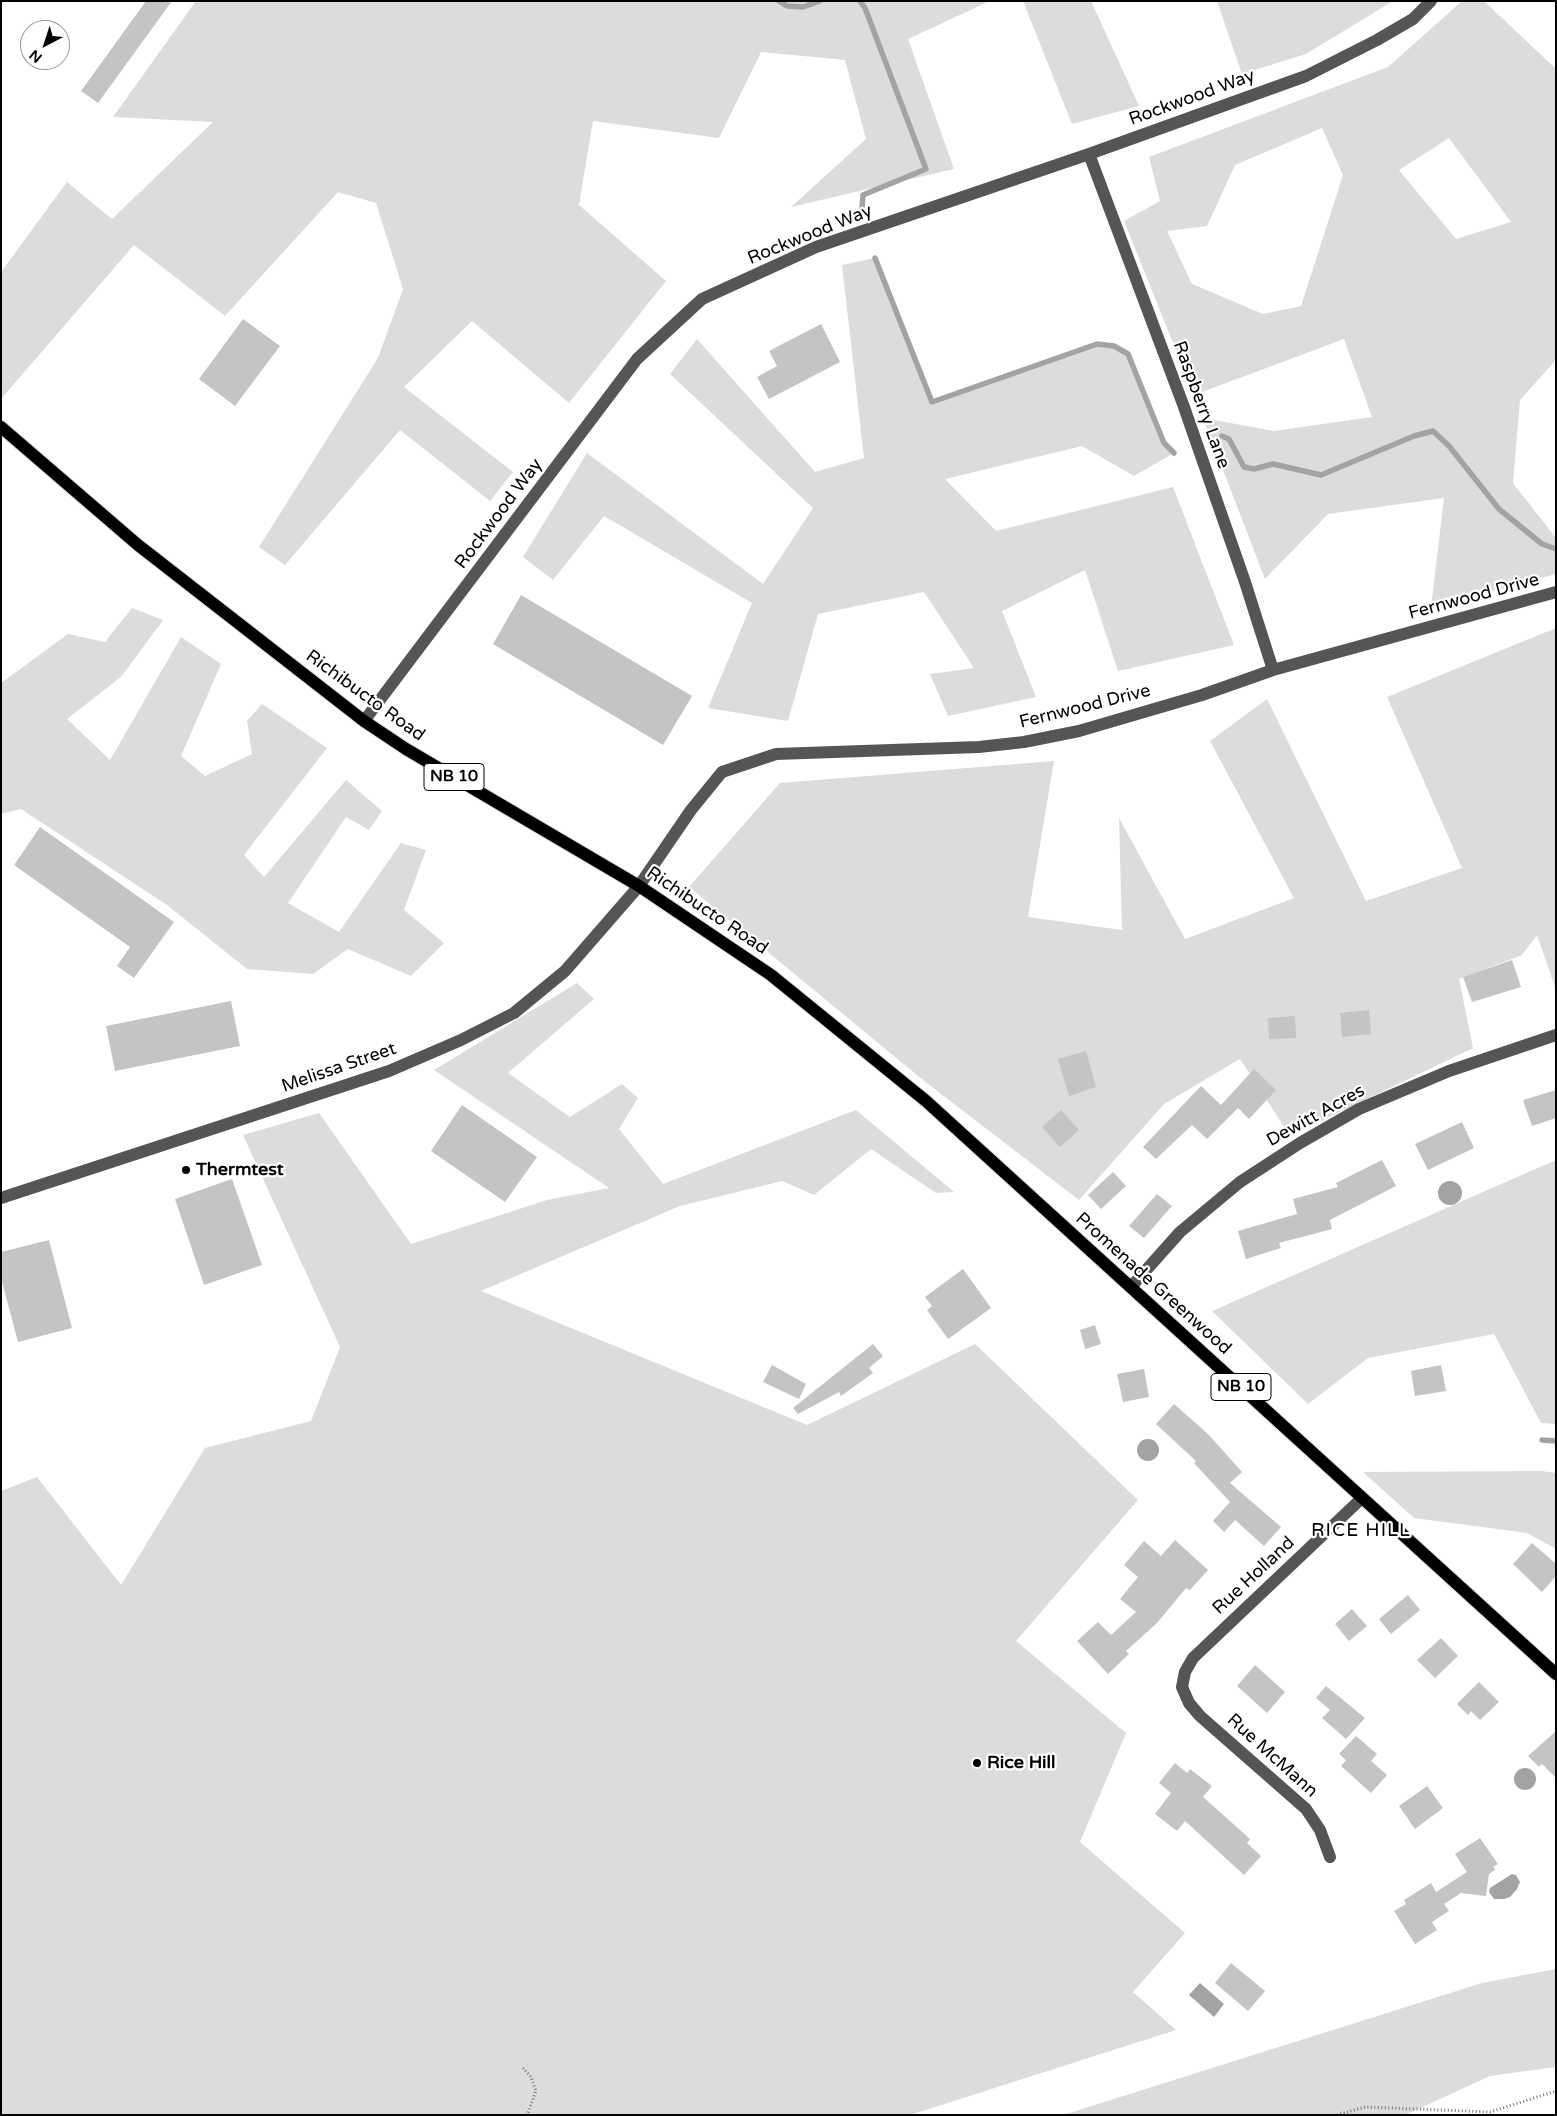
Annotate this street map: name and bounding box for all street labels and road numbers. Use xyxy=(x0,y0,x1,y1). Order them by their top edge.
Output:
street label: Rockwood Way xyxy=(1126,65,1258,131)
street label: Rockwood Way xyxy=(745,200,875,270)
street label: Raspberry Lane xyxy=(1168,338,1234,472)
street label: Rockwood Way xyxy=(451,455,547,573)
street label: Fernwood Drive xyxy=(1406,569,1542,625)
street label: Richibucto Road xyxy=(301,646,429,746)
street label: Fernwood Drive xyxy=(1017,680,1153,734)
road number: NB 10 xyxy=(424,764,484,790)
street label: Richibucto Road xyxy=(642,862,772,960)
street label: Melissa Street xyxy=(279,1038,399,1098)
street label: Dewitt Acres xyxy=(1263,1080,1369,1152)
street label: Promenade Greenwood xyxy=(1071,1208,1235,1360)
road number: NB 10 xyxy=(1211,1374,1271,1400)
street label: Rue Holland xyxy=(1208,1533,1300,1619)
street label: Rue McMann xyxy=(1222,1710,1322,1802)

